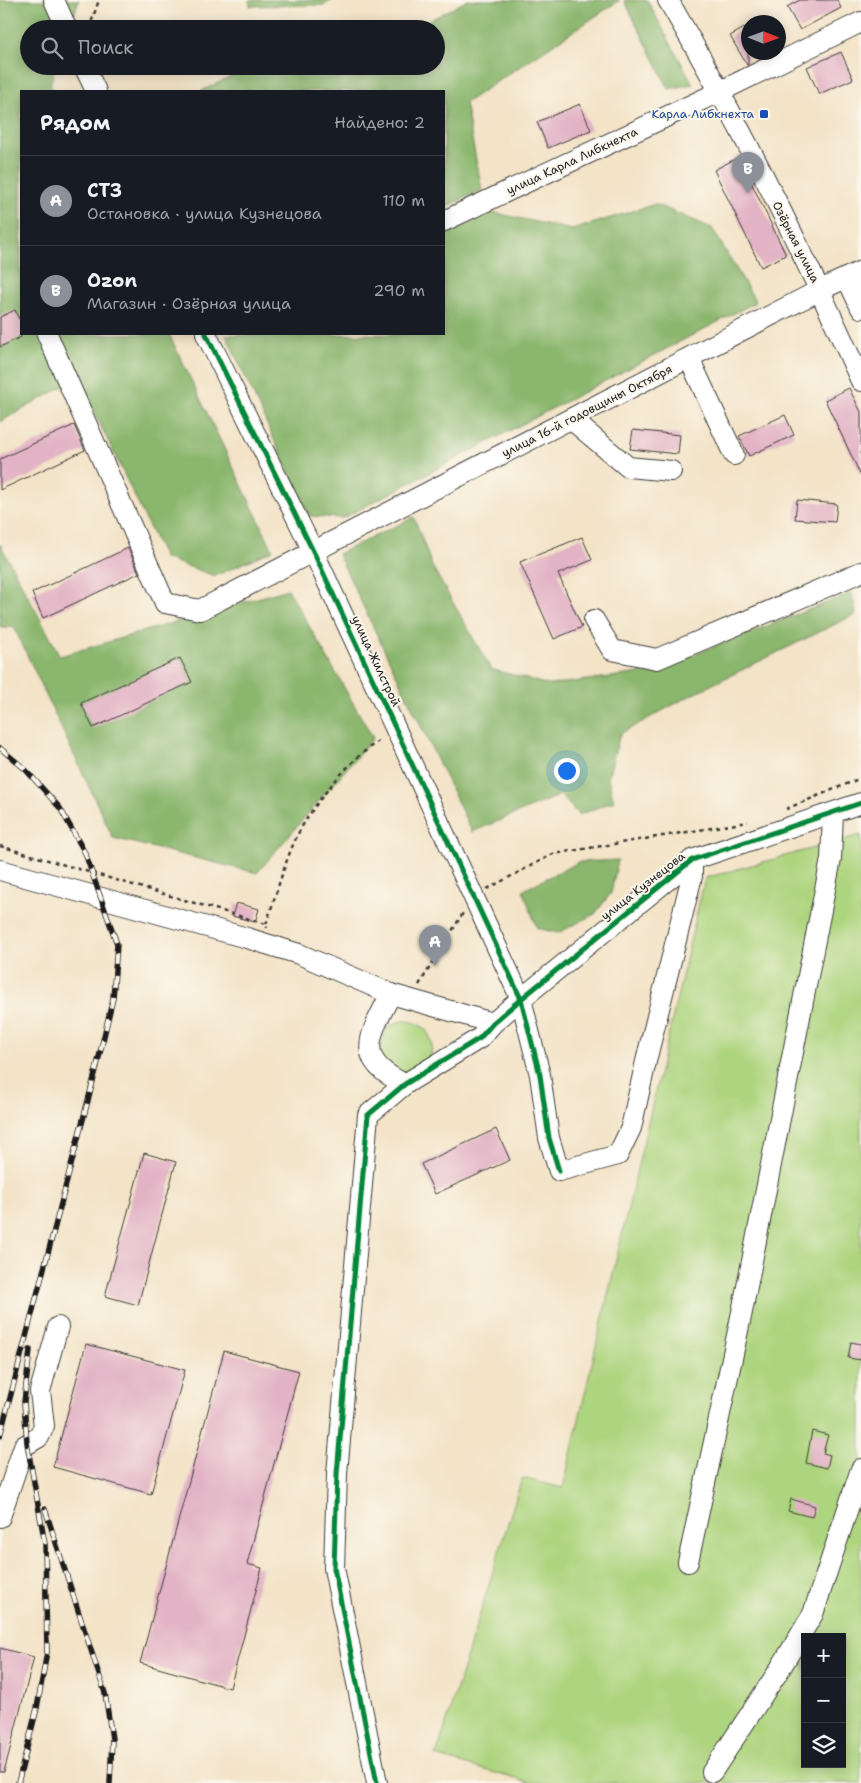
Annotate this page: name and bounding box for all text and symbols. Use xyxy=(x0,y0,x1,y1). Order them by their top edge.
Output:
north arrow xyxy=(741,15,786,60)
search box xyxy=(20,20,445,75)
icon: search xyxy=(38,34,66,62)
text: Поиск xyxy=(78,35,133,60)
place label: Карла Либкнехта xyxy=(651,106,755,122)
marker: Карла Либкнехта xyxy=(758,108,770,120)
text: Рядом xyxy=(40,109,110,137)
text: Найдено: 2 xyxy=(334,112,425,133)
street label: улица Карла Либкнехта xyxy=(504,123,641,198)
pin: B xyxy=(732,152,764,193)
text: СТЗ xyxy=(87,178,122,203)
text: A xyxy=(50,190,62,211)
text: 110 m xyxy=(382,190,425,211)
street label: Озёрная улица xyxy=(769,199,824,286)
text: Остановка · улица Кузнецова xyxy=(87,203,322,224)
text: Ozon xyxy=(87,268,137,293)
text: B xyxy=(51,280,61,301)
text: 290 m xyxy=(373,280,425,301)
text: Магазин · Озёрная улица xyxy=(87,293,291,314)
street label: улица 16-й годовщины Октября xyxy=(499,361,675,461)
street label: улица Жилстрой xyxy=(348,613,404,709)
your location xyxy=(554,758,580,784)
street label: улица Кузнецова xyxy=(598,848,689,924)
pin: A xyxy=(419,925,451,966)
map controls xyxy=(801,1633,846,1768)
button: + xyxy=(801,1633,846,1678)
button: − xyxy=(801,1678,846,1723)
button: layers xyxy=(801,1723,846,1768)

